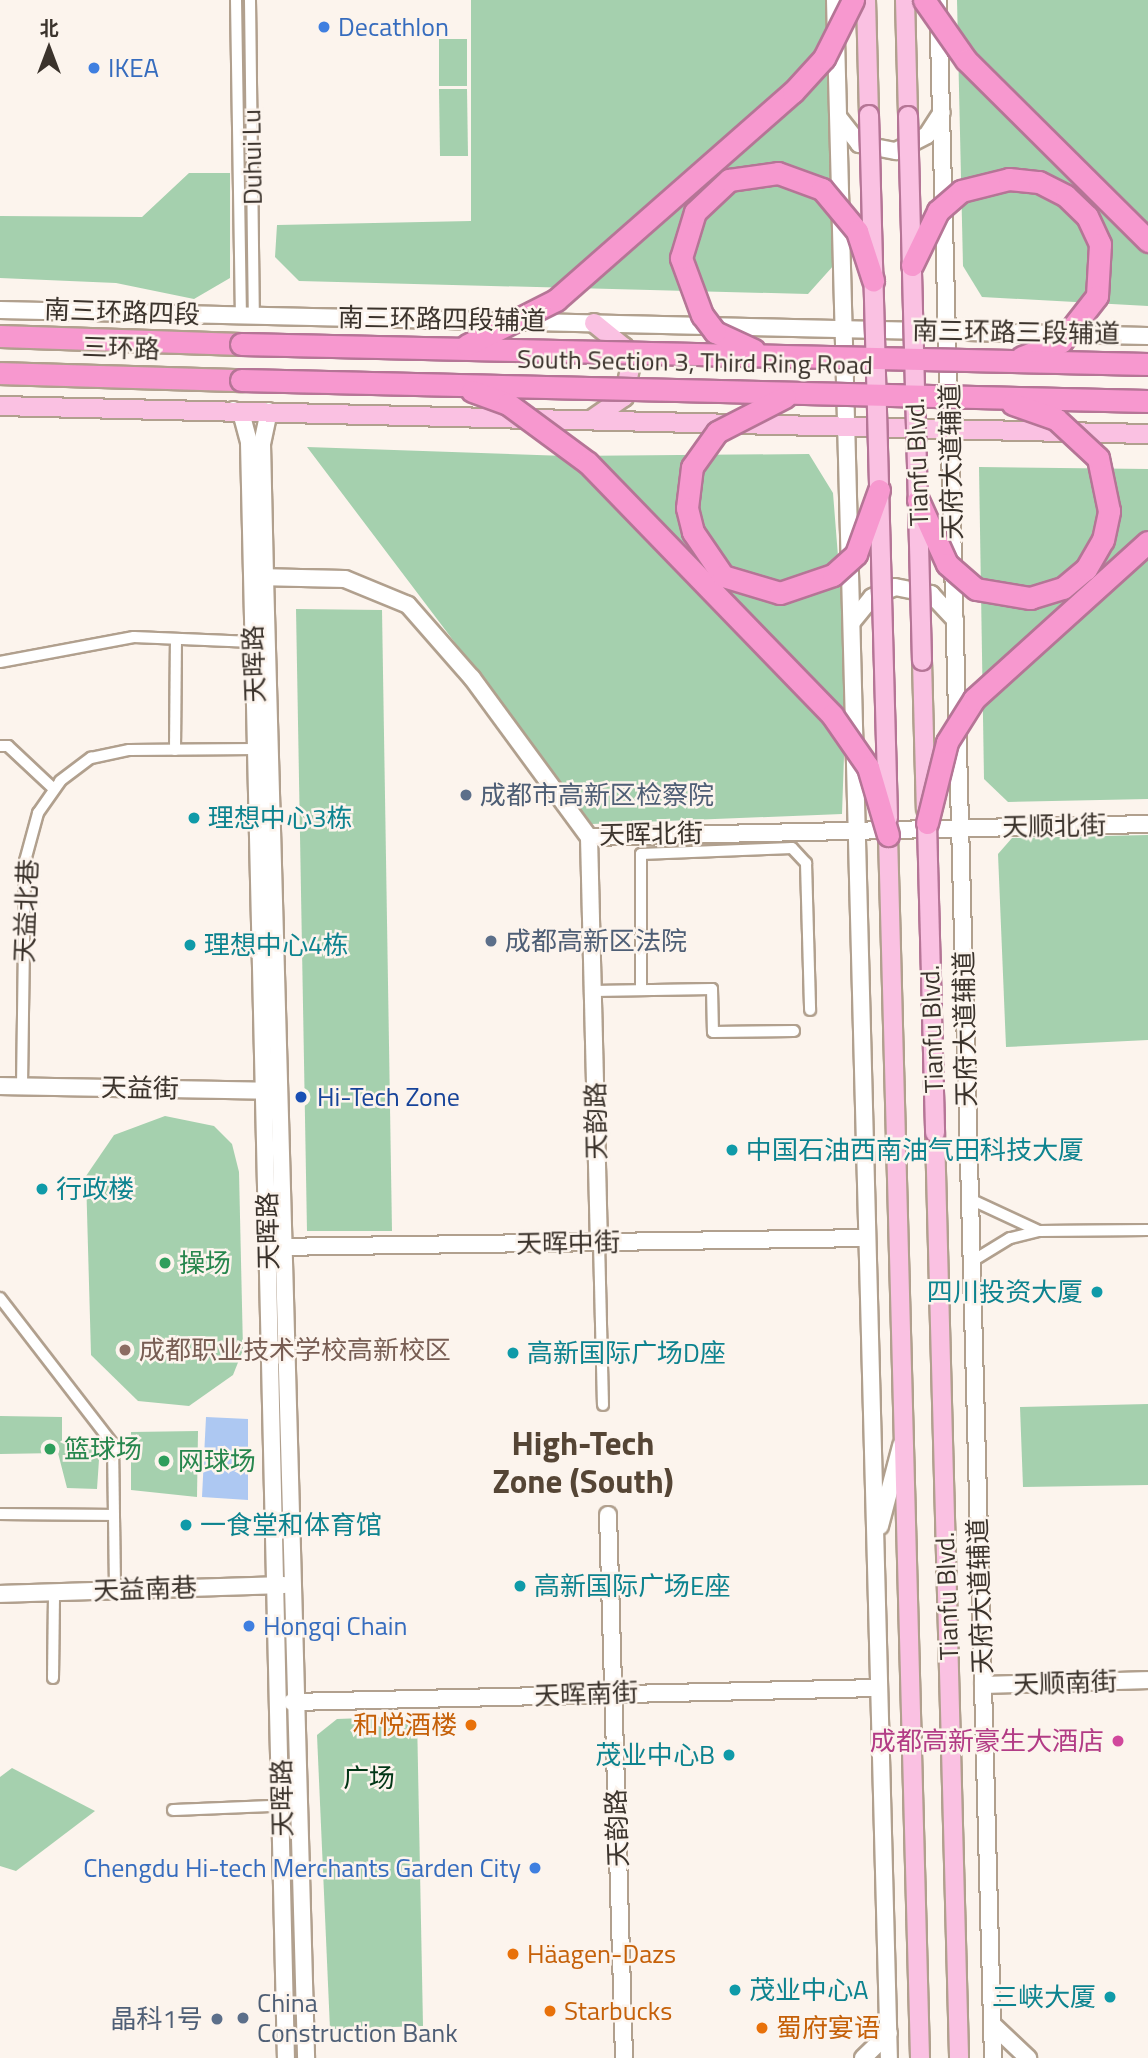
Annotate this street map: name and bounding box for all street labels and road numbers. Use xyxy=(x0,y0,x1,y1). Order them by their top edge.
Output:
street label: Duhui Lu xyxy=(236,109,268,205)
street label: 南三环路四段 xyxy=(44,294,200,330)
street label: 南三环路四段辅道 xyxy=(338,302,546,336)
street label: 南三环路三段辅道 xyxy=(912,315,1120,349)
street label: 三环路 xyxy=(81,331,161,365)
street label: South Section 3, Third Ring Road xyxy=(517,343,873,381)
street label: 天府大道辅道 xyxy=(934,384,968,540)
street label: Tianfu Blvd. xyxy=(899,397,935,527)
street label: 天晖路 xyxy=(237,624,271,704)
street label: 天顺北街 xyxy=(1002,809,1106,843)
street label: 天晖北街 xyxy=(599,817,703,851)
street label: 天益北巷 xyxy=(9,858,43,964)
street label: 天府大道辅道 xyxy=(948,951,982,1107)
street label: Tianfu Blvd. xyxy=(914,964,950,1094)
street label: 天益街 xyxy=(101,1072,179,1104)
street label: 天韵路 xyxy=(580,1082,612,1160)
street label: 天晖路 xyxy=(252,1192,284,1270)
street label: 天晖中街 xyxy=(516,1226,620,1260)
street label: 天府大道辅道 xyxy=(962,1518,998,1674)
street label: Tianfu Blvd. xyxy=(929,1531,965,1661)
street label: 天益南巷 xyxy=(92,1572,198,1606)
street label: 天顺南街 xyxy=(1012,1666,1118,1700)
street label: 天晖南街 xyxy=(533,1677,639,1711)
street label: 天晖路 xyxy=(266,1759,298,1837)
street label: 天韵路 xyxy=(600,1788,634,1868)

